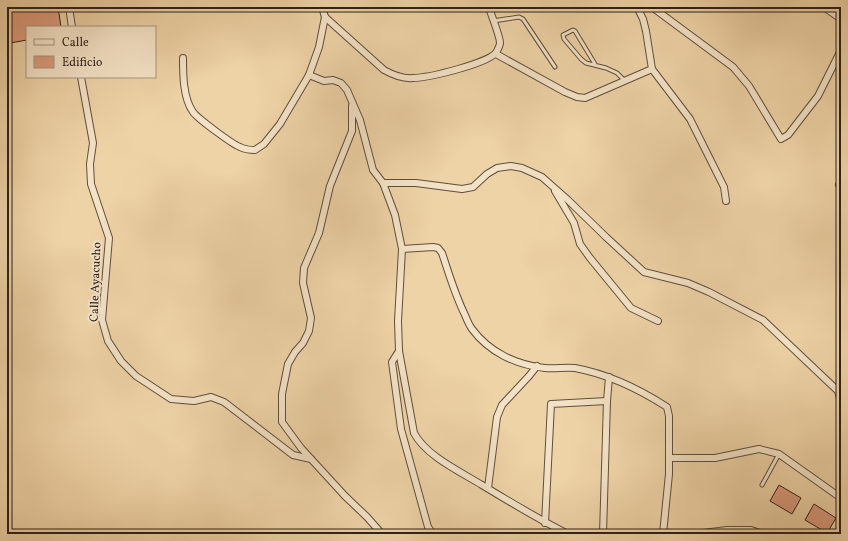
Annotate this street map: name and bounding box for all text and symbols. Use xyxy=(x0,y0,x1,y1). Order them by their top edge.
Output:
legend xyxy=(26,26,156,78)
text: Calle xyxy=(62,35,89,51)
text: Edificio xyxy=(62,55,102,71)
street label: Calle Ayacucho xyxy=(87,242,105,322)

